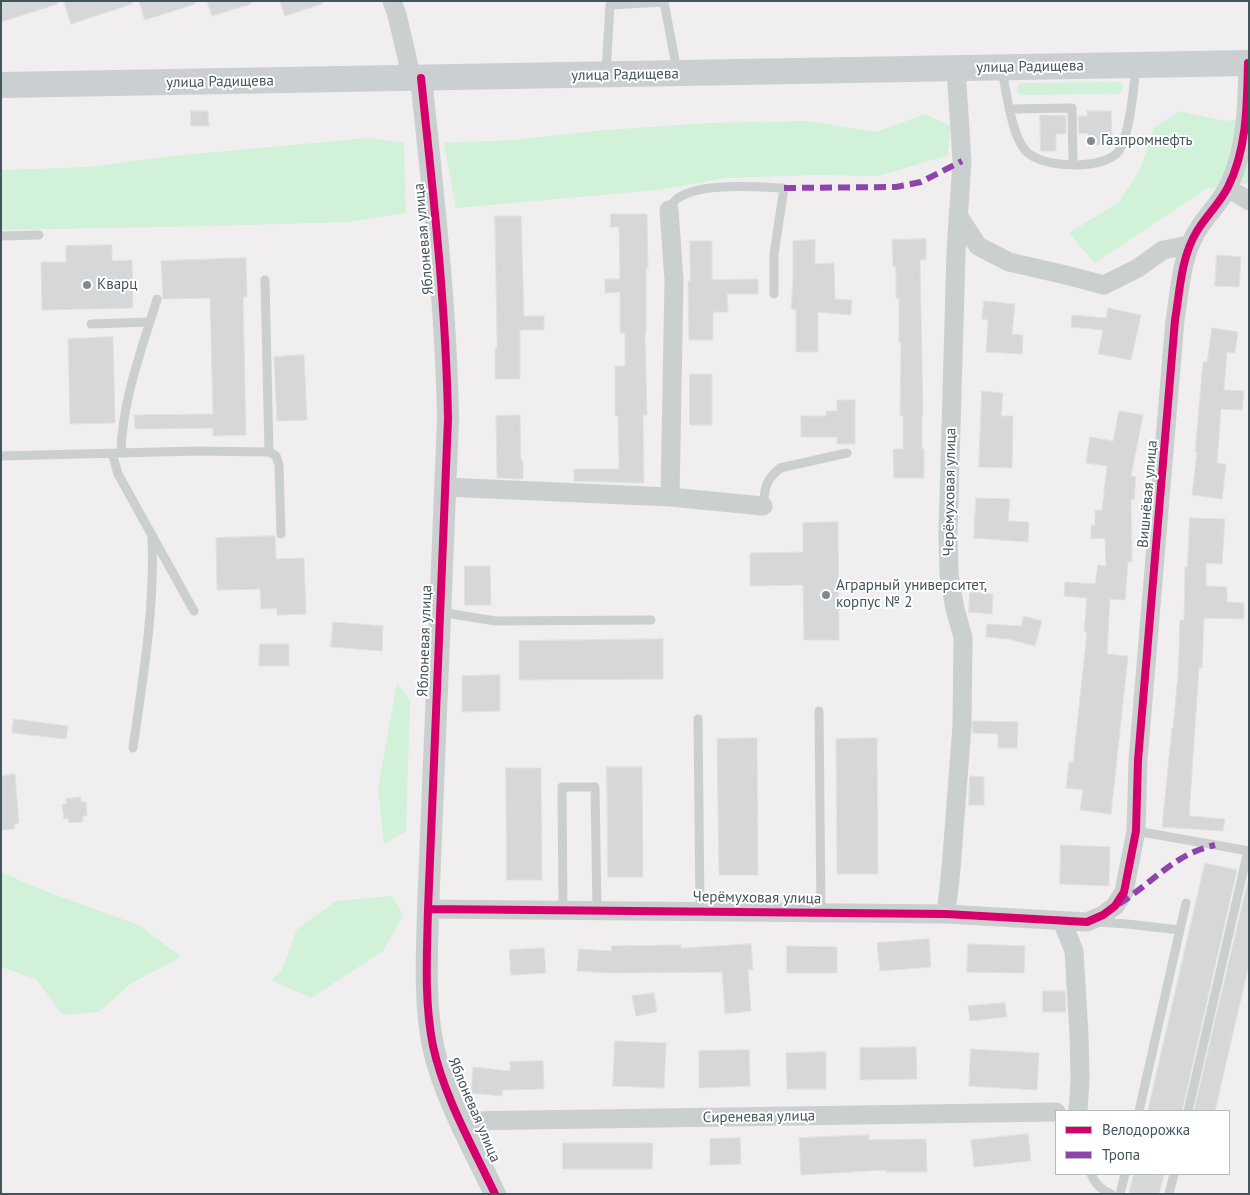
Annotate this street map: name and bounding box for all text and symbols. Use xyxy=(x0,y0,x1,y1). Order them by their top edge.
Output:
street label: улица Радищева xyxy=(976,57,1084,77)
street label: улица Радищева xyxy=(571,65,679,85)
street label: улица Радищева xyxy=(166,72,274,92)
place label: Газпромнефть xyxy=(1101,132,1192,150)
marker: Газпромнефть xyxy=(1085,135,1097,147)
street label: Яблоневая улица xyxy=(410,182,438,296)
place label: Кварц xyxy=(97,276,137,294)
marker: Кварц xyxy=(81,279,93,291)
street label: Черёмуховая улица xyxy=(940,428,960,556)
street label: Вишнёвая улица xyxy=(1134,439,1162,549)
place label: Аграрный университет, корпус № 2 xyxy=(836,577,987,612)
street label: Яблоневая улица xyxy=(414,585,436,697)
marker: Аграрный университет, корпус № 2 xyxy=(820,589,832,601)
street label: Черёмуховая улица xyxy=(693,888,821,908)
street label: Яблоневая улица xyxy=(444,1055,504,1165)
street label: Сиреневая улица xyxy=(703,1107,815,1127)
legend xyxy=(1055,1110,1230,1175)
text: Велодорожка xyxy=(1102,1120,1190,1139)
text: Тропа xyxy=(1102,1145,1140,1164)

